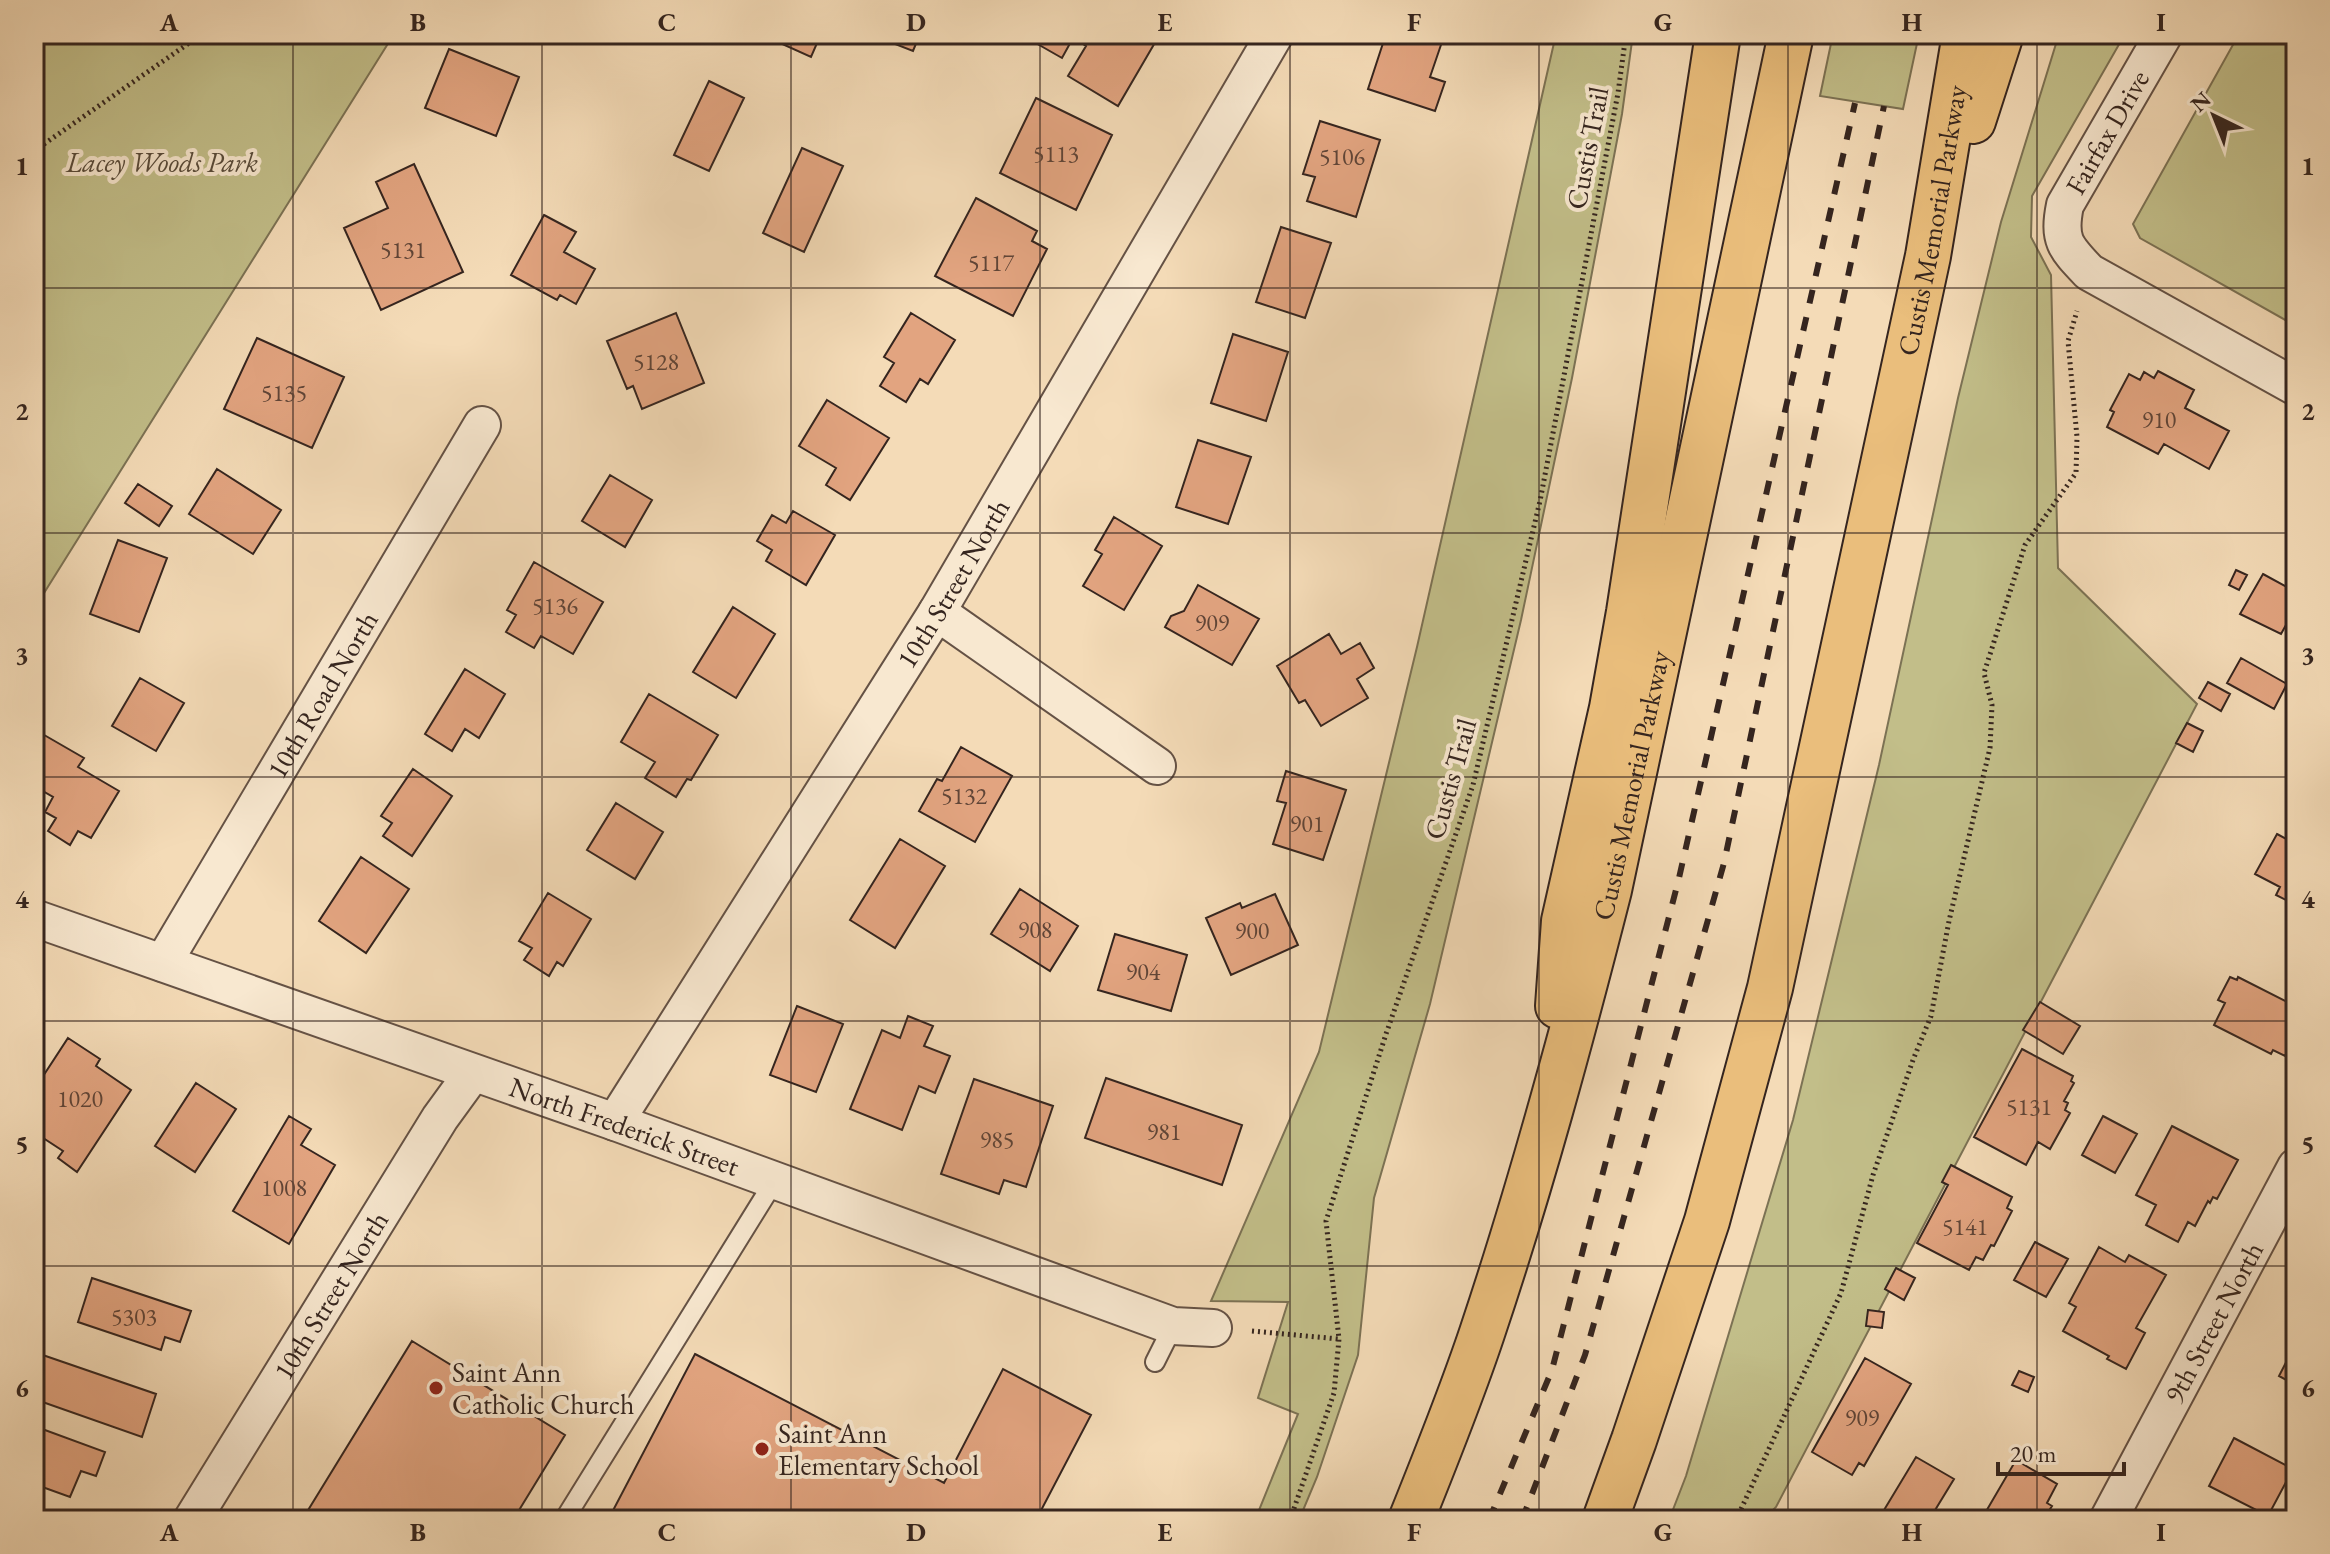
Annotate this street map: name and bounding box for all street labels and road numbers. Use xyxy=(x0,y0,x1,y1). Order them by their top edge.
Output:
street label: Fairfax Drive xyxy=(2057,63,2157,201)
street label: Custis Memorial Parkway xyxy=(1889,81,1974,359)
street label: Custis Trail xyxy=(1557,83,1617,212)
street label: 10th Street North xyxy=(888,492,1017,675)
street label: 10th Road North xyxy=(259,604,386,785)
street label: Custis Memorial Parkway xyxy=(1584,647,1678,924)
street label: Custis Trail xyxy=(1416,714,1484,844)
street label: North Frederick Street xyxy=(505,1068,744,1184)
street label: 10th Street North xyxy=(265,1204,396,1386)
street label: 9th Street North xyxy=(2156,1235,2271,1409)

